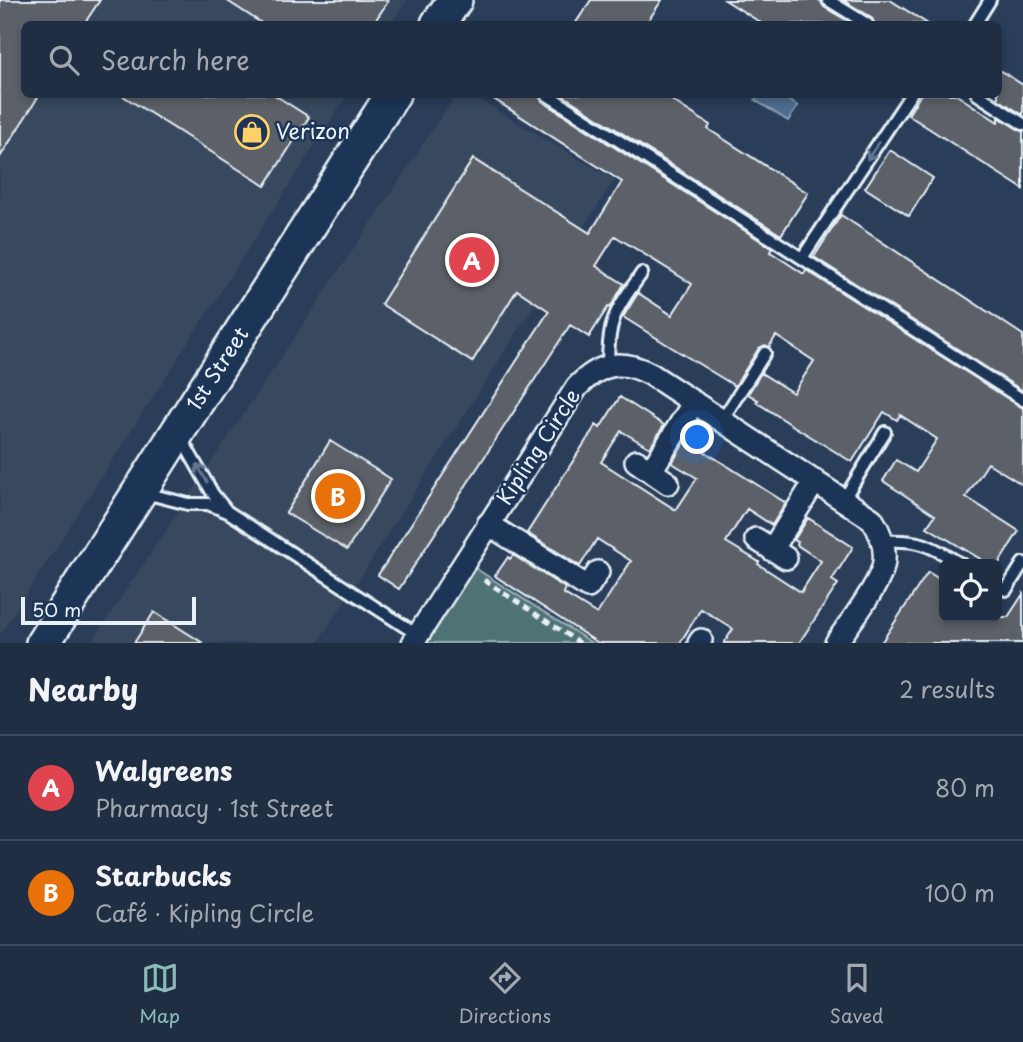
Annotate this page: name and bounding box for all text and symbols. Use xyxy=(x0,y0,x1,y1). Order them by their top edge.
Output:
search box xyxy=(21,21,1002,98)
text: Search here xyxy=(101,40,250,79)
icon: search xyxy=(45,41,83,79)
shop icon: Verizon xyxy=(233,113,271,151)
place label: Verizon xyxy=(276,114,350,146)
one-way arrow xyxy=(866,141,880,161)
pin: A xyxy=(449,234,495,286)
street label: 1st Street xyxy=(177,320,255,416)
street label: Kipling Circle xyxy=(488,381,587,511)
your location xyxy=(680,420,714,454)
one-way arrow xyxy=(195,463,208,484)
pin: B xyxy=(315,470,361,522)
map controls xyxy=(939,559,1002,622)
button: locate xyxy=(939,559,1002,622)
scale bar xyxy=(21,594,196,626)
text: 50 m xyxy=(32,595,81,623)
text: Nearby xyxy=(28,666,138,711)
text: 2 results xyxy=(899,671,995,706)
text: Walgreens xyxy=(95,751,232,790)
text: A xyxy=(42,770,60,805)
text: 80 m xyxy=(935,770,995,805)
text: Pharmacy · 1st Street xyxy=(95,790,333,825)
text: Starbucks xyxy=(95,856,231,895)
text: B xyxy=(43,875,59,910)
text: 100 m xyxy=(925,875,995,910)
text: Café · Kipling Circle xyxy=(95,895,314,930)
tab: Map xyxy=(139,959,180,1029)
tab: Directions xyxy=(459,959,551,1029)
tab: Saved xyxy=(830,959,884,1029)

